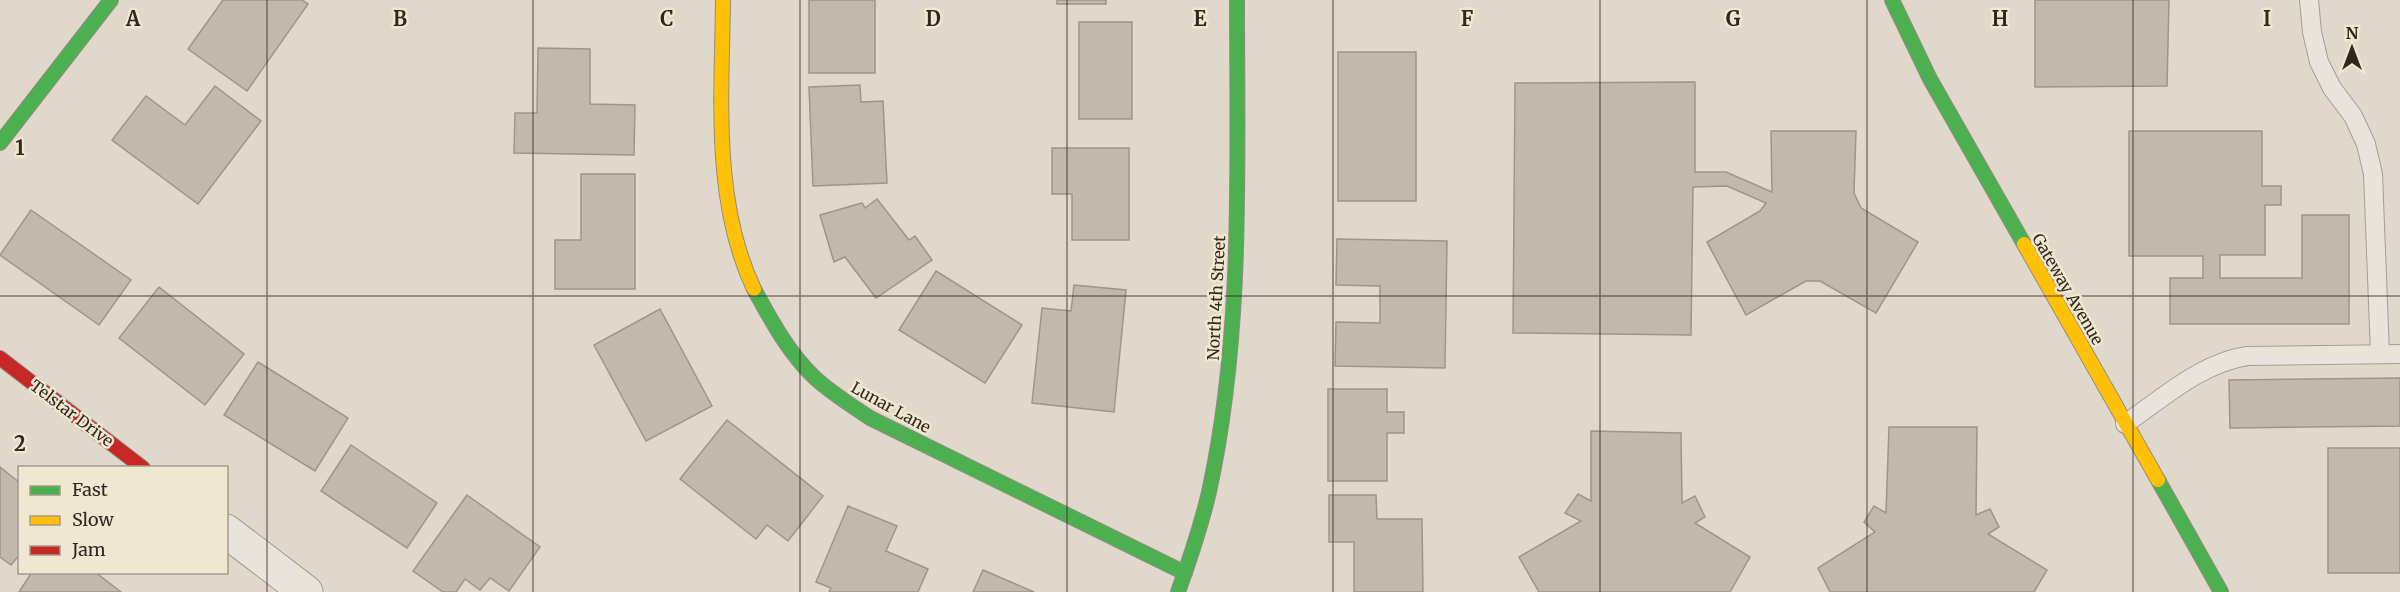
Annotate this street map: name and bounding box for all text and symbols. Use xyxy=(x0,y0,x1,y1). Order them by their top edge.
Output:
text: A xyxy=(125,6,141,31)
text: B xyxy=(393,6,407,31)
text: C xyxy=(660,6,674,31)
text: D xyxy=(925,6,941,31)
text: E xyxy=(1193,6,1207,31)
text: F xyxy=(1461,6,1474,31)
text: G xyxy=(1726,6,1741,31)
text: H xyxy=(1992,6,2008,31)
text: I xyxy=(2263,6,2271,31)
north arrow xyxy=(2322,18,2382,78)
text: N xyxy=(2346,23,2359,43)
text: 1 xyxy=(15,135,25,160)
street label: Gateway Avenue xyxy=(2028,230,2108,348)
street label: North 4th Street xyxy=(1203,234,1229,361)
street label: Telstar Drive xyxy=(26,375,118,451)
street label: Lunar Lane xyxy=(848,377,934,437)
text: 2 xyxy=(14,431,26,456)
legend xyxy=(18,466,228,574)
text: Fast xyxy=(72,478,108,501)
text: Slow xyxy=(72,508,115,531)
text: Jam xyxy=(71,538,106,561)

